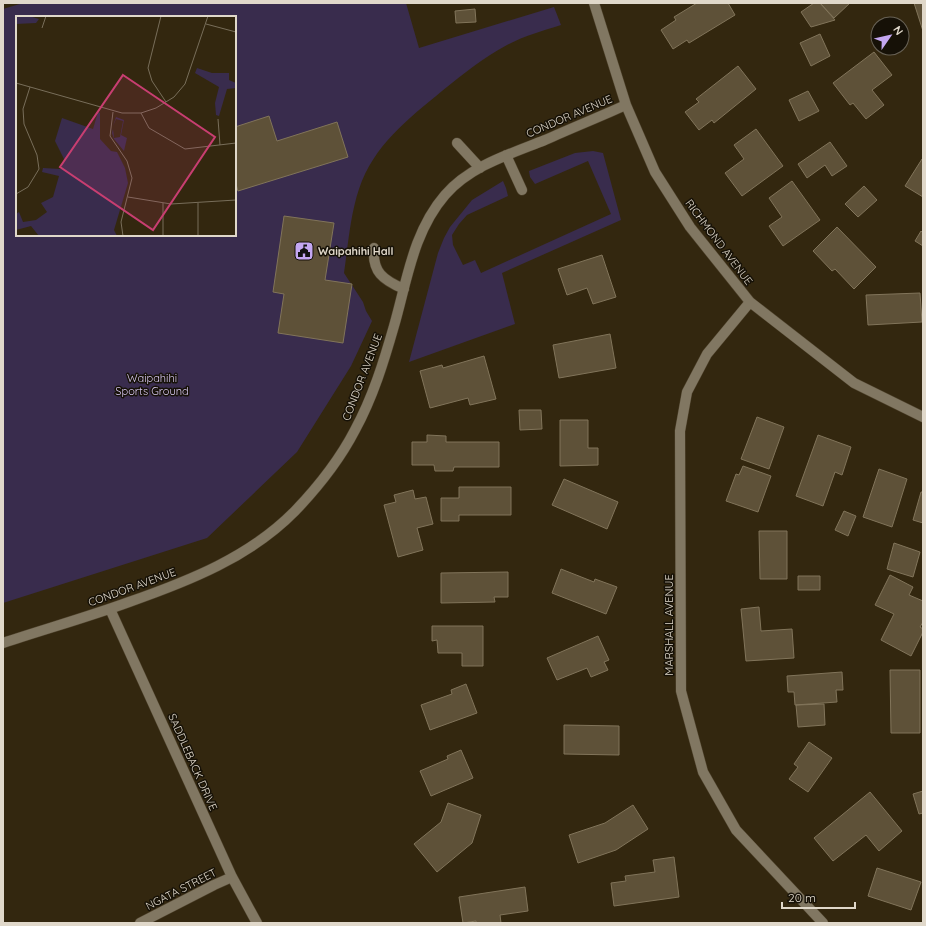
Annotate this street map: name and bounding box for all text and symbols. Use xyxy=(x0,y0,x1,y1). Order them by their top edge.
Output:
inset map xyxy=(16,16,236,236)
north arrow xyxy=(870,16,910,56)
text: N xyxy=(890,23,906,38)
street label: CONDOR AVENUE xyxy=(524,92,614,140)
street label: RICHMOND AVENUE xyxy=(682,196,756,288)
public building icon: Waipahihi Hall xyxy=(293,240,315,262)
place label: Waipahihi Hall xyxy=(318,244,394,258)
street label: CONDOR AVENUE xyxy=(339,332,385,422)
park label: Waipahihi Sports Ground xyxy=(115,371,189,398)
street label: CONDOR AVENUE xyxy=(86,565,178,609)
street label: MARSHALL AVENUE xyxy=(662,574,676,676)
street label: SADDLEBACK DRIVE xyxy=(165,711,221,813)
street label: NGATA STREET xyxy=(143,865,219,913)
scale bar xyxy=(782,884,855,910)
text: 20 m xyxy=(788,890,816,905)

